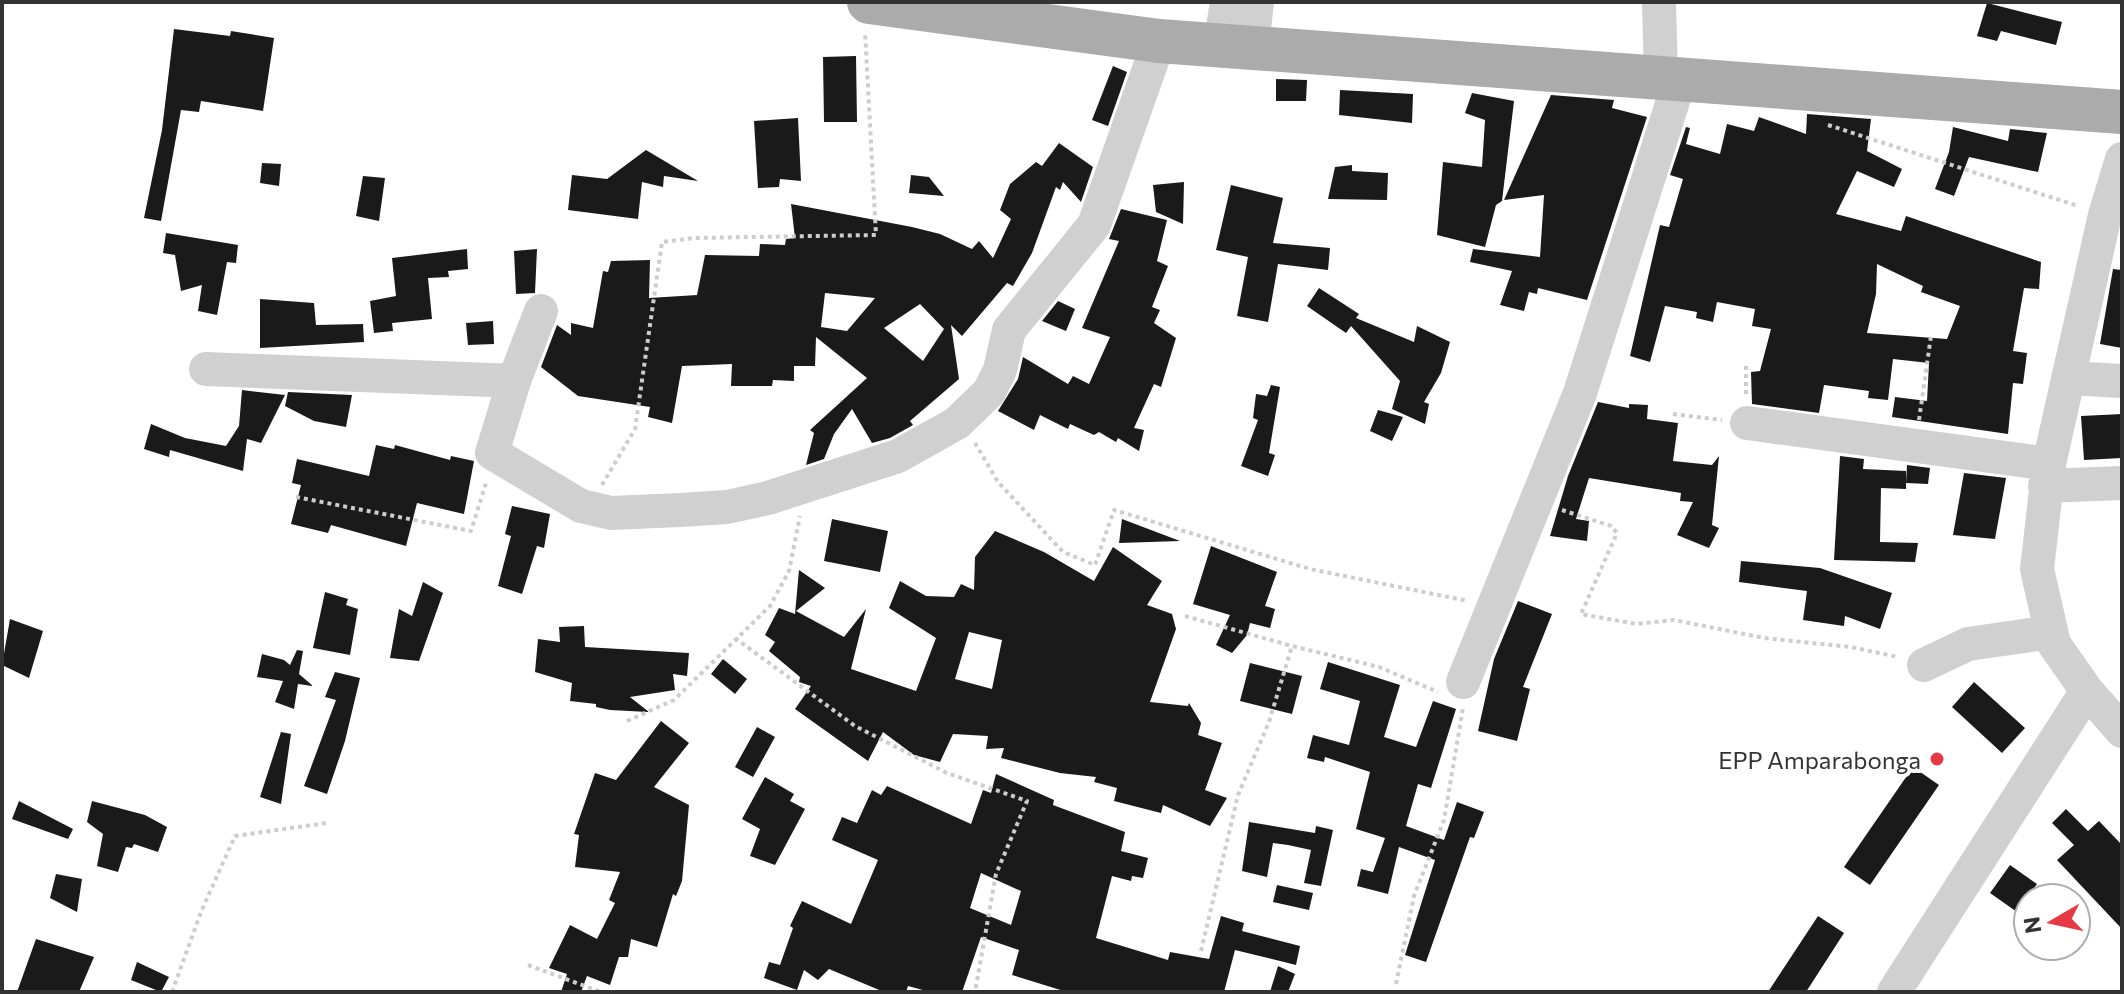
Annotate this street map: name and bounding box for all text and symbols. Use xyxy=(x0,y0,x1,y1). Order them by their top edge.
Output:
place label: EPP Amparabonga xyxy=(1718,745,1921,774)
marker: EPP Amparabonga xyxy=(1928,750,1946,768)
north arrow xyxy=(2012,882,2092,962)
text: N xyxy=(2017,915,2046,935)

